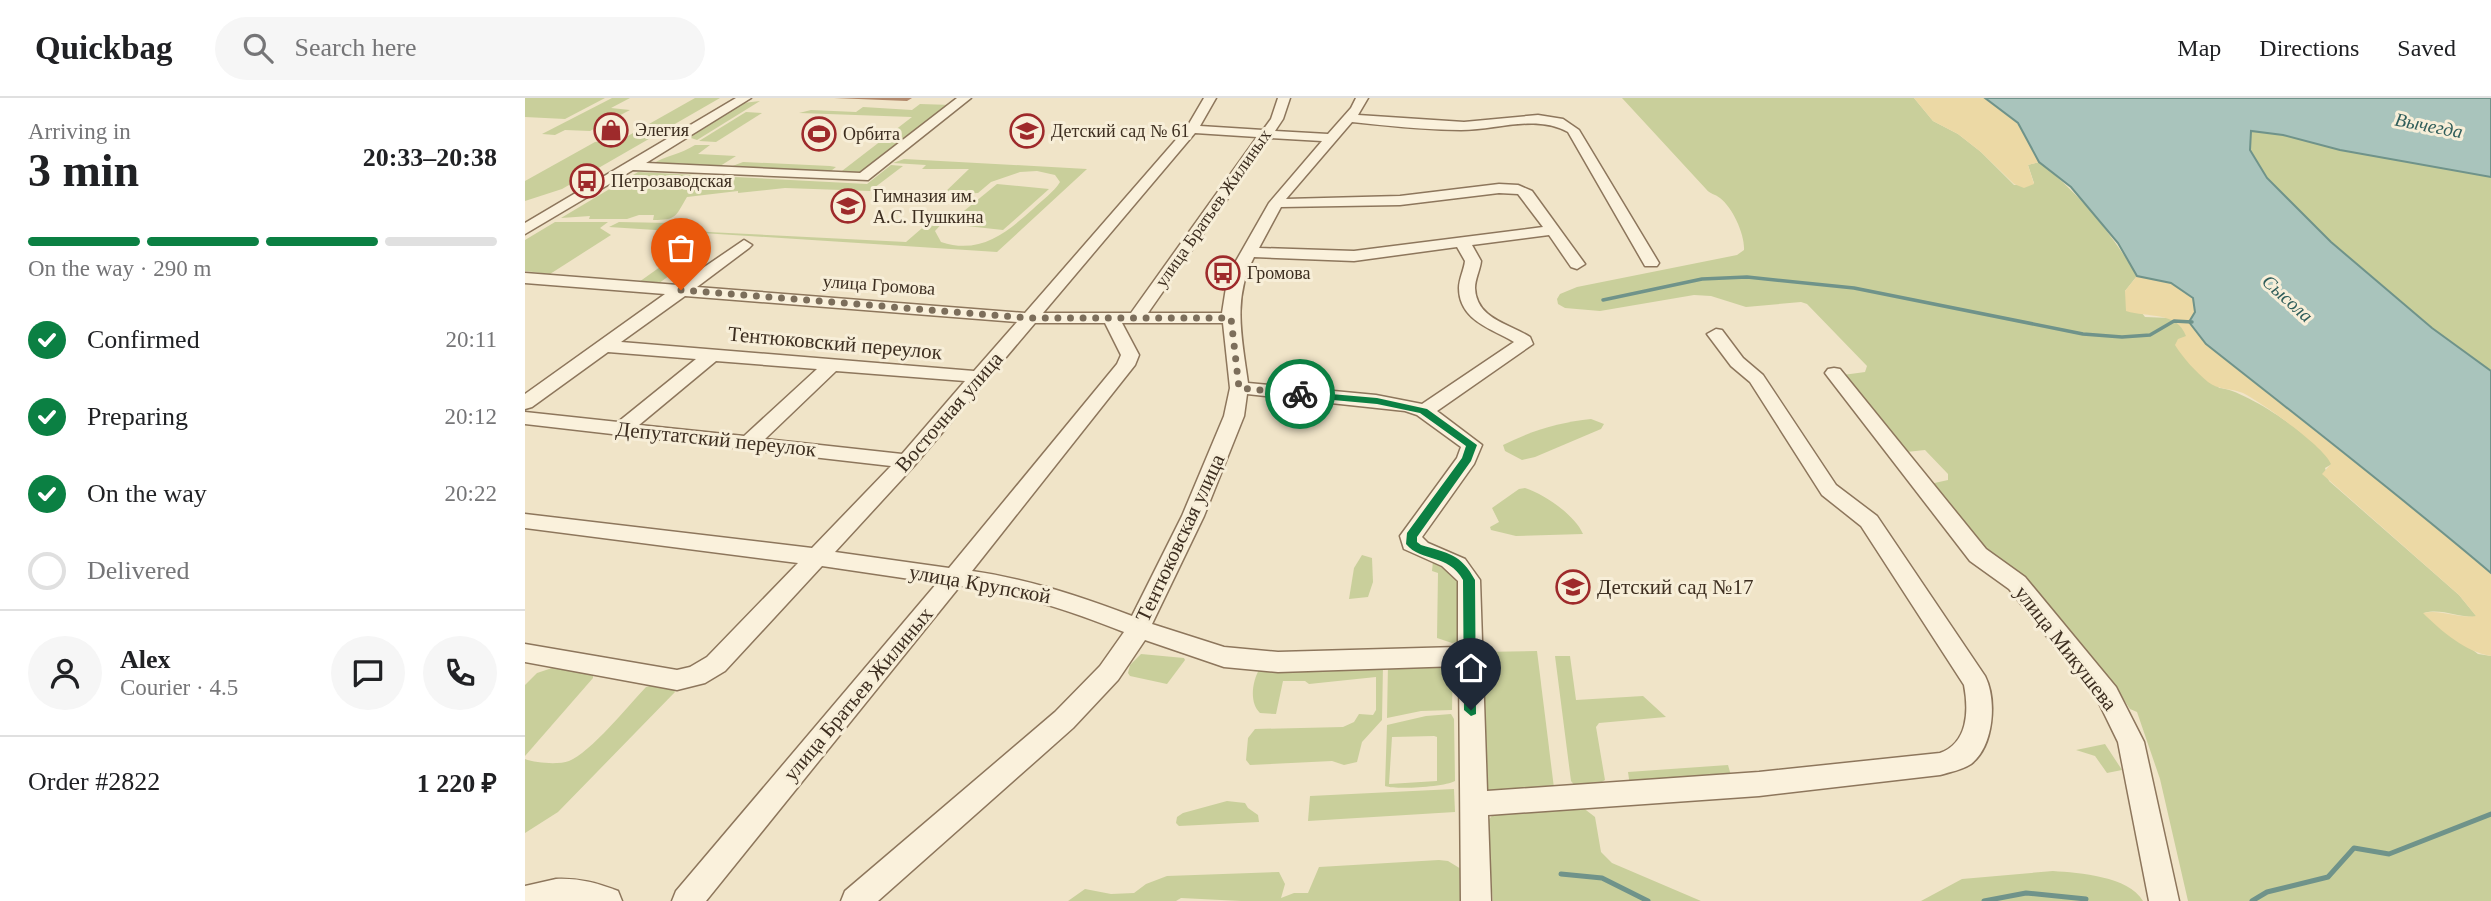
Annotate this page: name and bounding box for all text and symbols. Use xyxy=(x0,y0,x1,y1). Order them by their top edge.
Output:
search box xyxy=(215,17,705,80)
icon: search xyxy=(239,29,277,67)
text: Quickbag xyxy=(35,30,173,66)
text: Search here xyxy=(295,33,417,62)
text: Map xyxy=(2177,35,2221,61)
text: Directions xyxy=(2259,35,2359,61)
text: Saved xyxy=(2397,35,2456,61)
water label: Вычегда xyxy=(2393,109,2465,142)
shop icon: Элегия xyxy=(592,111,630,149)
school or university icon: Детский сад № 61 xyxy=(1008,112,1046,150)
sports icon: Орбита xyxy=(800,115,838,153)
text: Arriving in xyxy=(28,119,131,144)
place label: Элегия xyxy=(635,120,689,140)
place label: Детский сад № 61 xyxy=(1051,121,1190,141)
place label: Орбита xyxy=(843,124,900,144)
street label: улица Братьев Жилиных xyxy=(1151,125,1275,291)
text: 20:33–20:38 xyxy=(363,143,497,172)
text: 3 min xyxy=(28,145,139,196)
bus stop icon: Петрозаводская xyxy=(568,162,606,200)
place label: Петрозаводская xyxy=(611,171,732,191)
place label: Гимназия им. А.С. Пушкина xyxy=(873,186,983,227)
school or university icon: Гимназия им. А.С. Пушкина xyxy=(829,187,867,225)
pin xyxy=(651,218,711,290)
icon: bag xyxy=(662,229,700,267)
bus stop icon: Громова xyxy=(1204,254,1242,292)
text: On the way · 290 m xyxy=(28,256,211,281)
place label: Громова xyxy=(1247,263,1311,283)
water label: Сысола xyxy=(2258,270,2317,326)
street label: улица Громова xyxy=(822,271,936,299)
icon: check xyxy=(28,321,66,359)
street label: Тентюковский переулок xyxy=(727,322,944,364)
text: Confirmed xyxy=(87,325,200,354)
text: 20:11 xyxy=(445,327,497,352)
street label: Восточная улица xyxy=(890,347,1008,477)
courier xyxy=(1265,359,1335,429)
icon: bike xyxy=(1281,375,1319,413)
icon: check xyxy=(28,398,66,436)
text: Preparing xyxy=(87,402,188,431)
text: 20:12 xyxy=(445,404,497,429)
street label: Депутатский переулок xyxy=(615,417,818,462)
street label: Тентюковская улица xyxy=(1131,450,1230,626)
icon: check xyxy=(28,475,66,513)
text: On the way xyxy=(87,479,207,508)
text: 20:22 xyxy=(445,481,497,506)
text: Delivered xyxy=(87,556,190,585)
street label: улица Крупской xyxy=(907,560,1053,608)
school or university icon: Детский сад №17 xyxy=(1554,568,1592,606)
place label: Детский сад №17 xyxy=(1597,575,1753,599)
street label: улица Микушева xyxy=(2010,581,2123,716)
street label: улица Братьев Жилиных xyxy=(778,602,938,786)
button: person xyxy=(28,636,102,710)
button: chat xyxy=(331,636,405,710)
button: phone xyxy=(423,636,497,710)
pin xyxy=(1441,638,1501,710)
text: Alex xyxy=(120,645,171,674)
icon: home xyxy=(1452,649,1490,687)
text: Courier · 4.5 xyxy=(120,675,238,700)
text: Order #2822 xyxy=(28,767,160,796)
text: 1 220 ₽ xyxy=(417,769,497,798)

